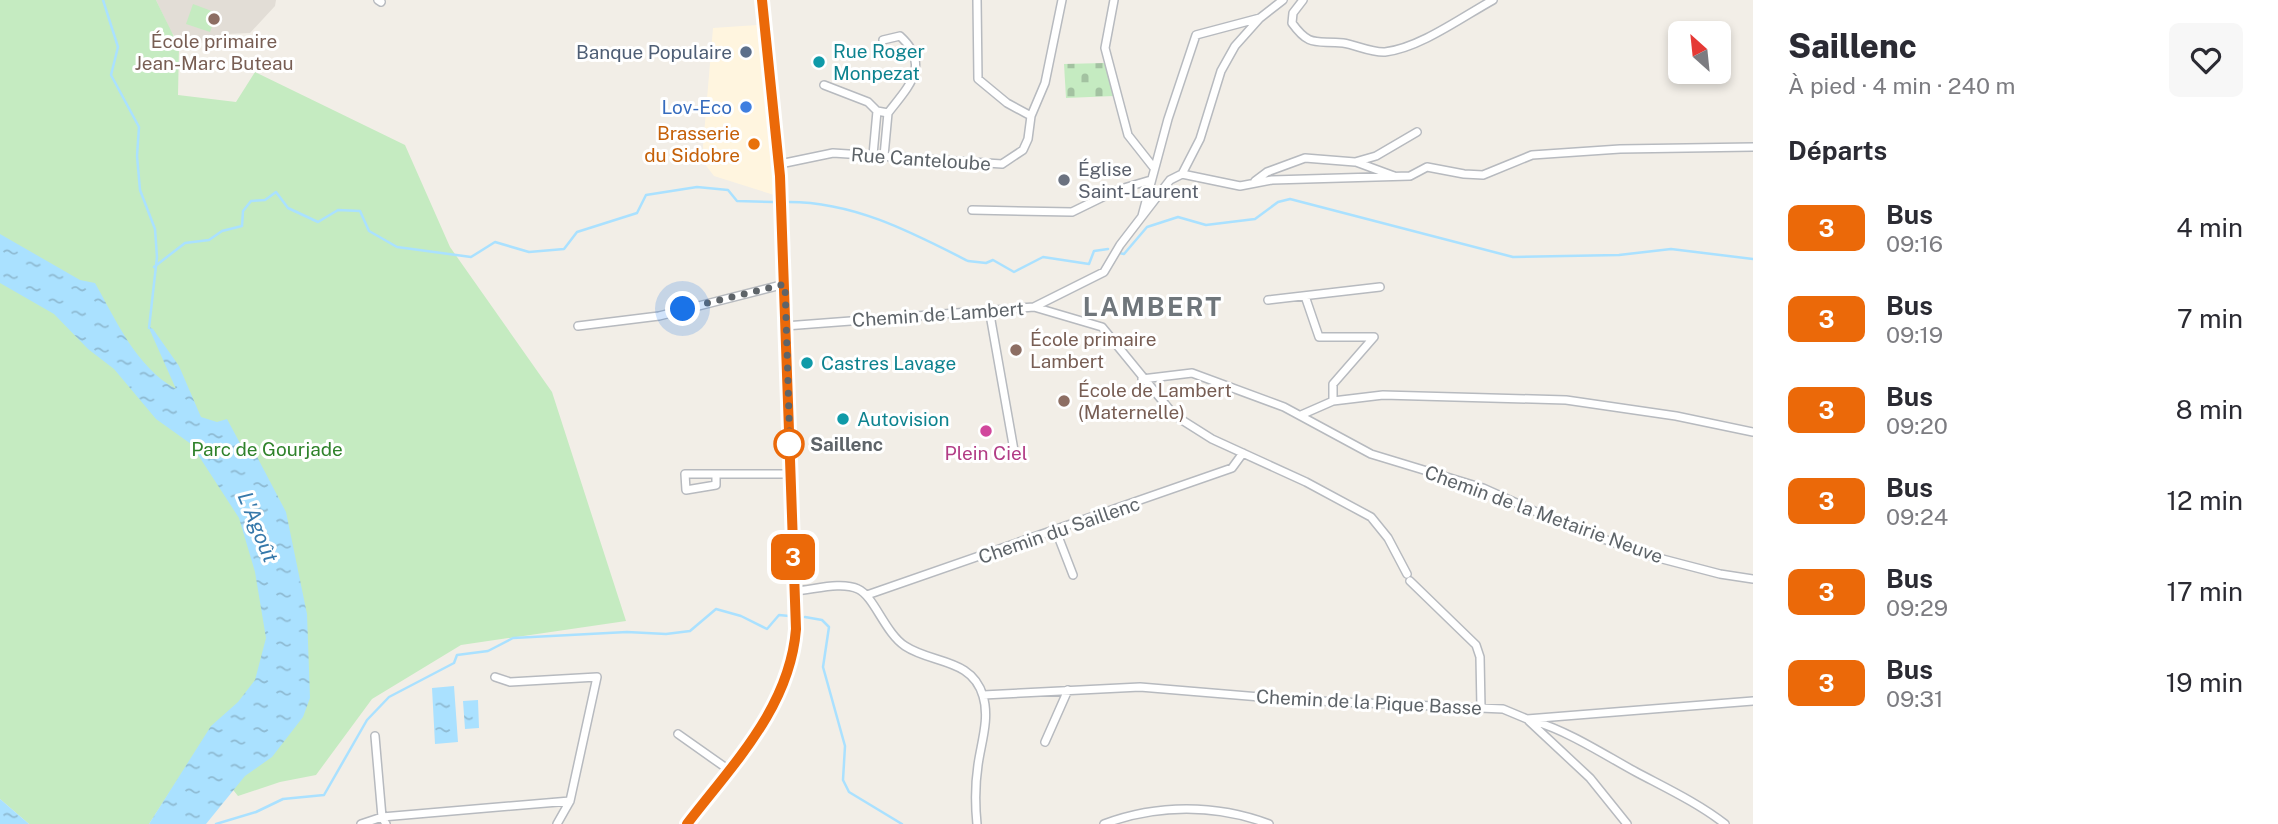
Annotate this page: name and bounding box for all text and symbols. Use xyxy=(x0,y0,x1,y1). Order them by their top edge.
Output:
marker: École primaire Jean-Marc Buteau xyxy=(206,11,222,27)
north arrow xyxy=(1668,21,1731,84)
map controls xyxy=(1668,21,1731,84)
button: heart xyxy=(2169,23,2243,97)
text: Saillenc xyxy=(1788,27,1917,65)
place label: École primaire Jean-Marc Buteau xyxy=(134,30,294,74)
place label: Rue Roger Monpezat xyxy=(833,40,925,84)
place label: Banque Populaire xyxy=(576,41,732,63)
marker: Banque Populaire xyxy=(738,44,754,60)
marker: Rue Roger Monpezat xyxy=(811,54,827,70)
text: À pied · 4 min · 240 m xyxy=(1788,72,2015,99)
place label: Lov-Eco xyxy=(662,96,732,118)
marker: Lov-Eco xyxy=(738,99,754,115)
place label: Brasserie du Sidobre xyxy=(644,122,740,166)
text: Départs xyxy=(1788,135,1887,166)
marker: Brasserie du Sidobre xyxy=(746,136,762,152)
street label: Rue Canteloube xyxy=(850,143,992,175)
place label: Église Saint-Laurent xyxy=(1078,158,1199,202)
marker: Église Saint-Laurent xyxy=(1056,172,1072,188)
text: Bus xyxy=(1886,199,1933,230)
text: 4 min xyxy=(2176,212,2243,243)
text: 3 xyxy=(1819,214,1834,242)
text: 09:16 xyxy=(1886,230,1943,257)
text: Bus xyxy=(1886,290,1933,321)
your location xyxy=(665,291,700,326)
district label: LAMBERT xyxy=(1083,291,1223,322)
street label: Chemin de Lambert xyxy=(851,297,1025,331)
text: 7 min xyxy=(2177,303,2243,334)
text: 3 xyxy=(1819,305,1834,333)
text: 09:19 xyxy=(1886,321,1943,348)
place label: École primaire Lambert xyxy=(1030,328,1157,372)
marker: École primaire Lambert xyxy=(1008,342,1024,358)
place label: Castres Lavage xyxy=(821,352,956,374)
marker: Castres Lavage xyxy=(799,355,815,371)
place label: École de Lambert (Maternelle) xyxy=(1078,379,1232,423)
text: Bus xyxy=(1886,381,1933,412)
marker: École de Lambert (Maternelle) xyxy=(1056,393,1072,409)
text: 8 min xyxy=(2176,394,2243,425)
text: 3 xyxy=(1819,396,1834,424)
place label: Autovision xyxy=(857,408,949,430)
marker: Autovision xyxy=(835,411,851,427)
text: 09:20 xyxy=(1886,412,1948,439)
marker: Plein Ciel xyxy=(978,423,994,439)
marker: Saillenc xyxy=(774,429,804,459)
place label: Saillenc xyxy=(810,433,883,455)
park label: Parc de Gourjade xyxy=(191,438,343,460)
place label: Plein Ciel xyxy=(945,442,1027,464)
street label: Chemin de la Metairie Neuve xyxy=(1422,461,1666,567)
text: Bus xyxy=(1886,472,1933,503)
text: 12 min xyxy=(2167,485,2243,516)
text: 3 xyxy=(1819,487,1834,515)
water label: L'Agoût xyxy=(233,488,283,566)
street label: Chemin du Saillenc xyxy=(975,492,1143,568)
text: 09:24 xyxy=(1886,503,1948,530)
line badge: 3 xyxy=(770,534,816,580)
text: 3 xyxy=(785,543,801,571)
text: Bus xyxy=(1886,563,1933,594)
text: 17 min xyxy=(2166,576,2243,607)
text: 3 xyxy=(1819,578,1834,606)
text: 09:29 xyxy=(1886,594,1948,621)
text: Bus xyxy=(1886,654,1933,685)
text: 19 min xyxy=(2166,667,2243,698)
text: 3 xyxy=(1819,669,1834,697)
street label: Chemin de la Pique Basse xyxy=(1255,685,1483,719)
text: 09:31 xyxy=(1886,685,1943,712)

